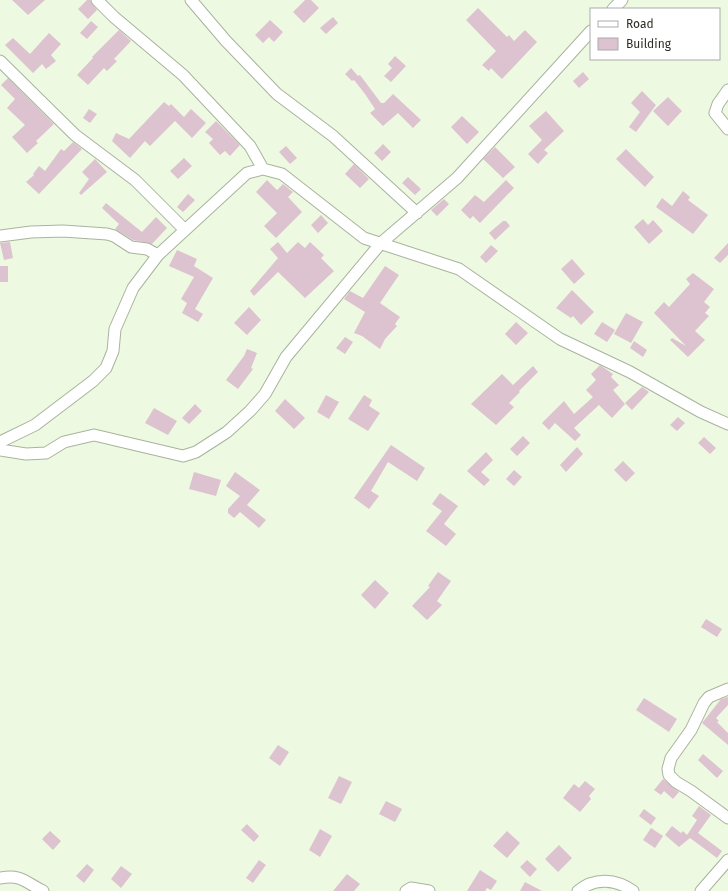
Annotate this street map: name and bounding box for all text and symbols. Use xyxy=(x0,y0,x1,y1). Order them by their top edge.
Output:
legend xyxy=(590,8,720,60)
text: Road xyxy=(626,17,654,31)
text: Building xyxy=(626,37,672,51)

